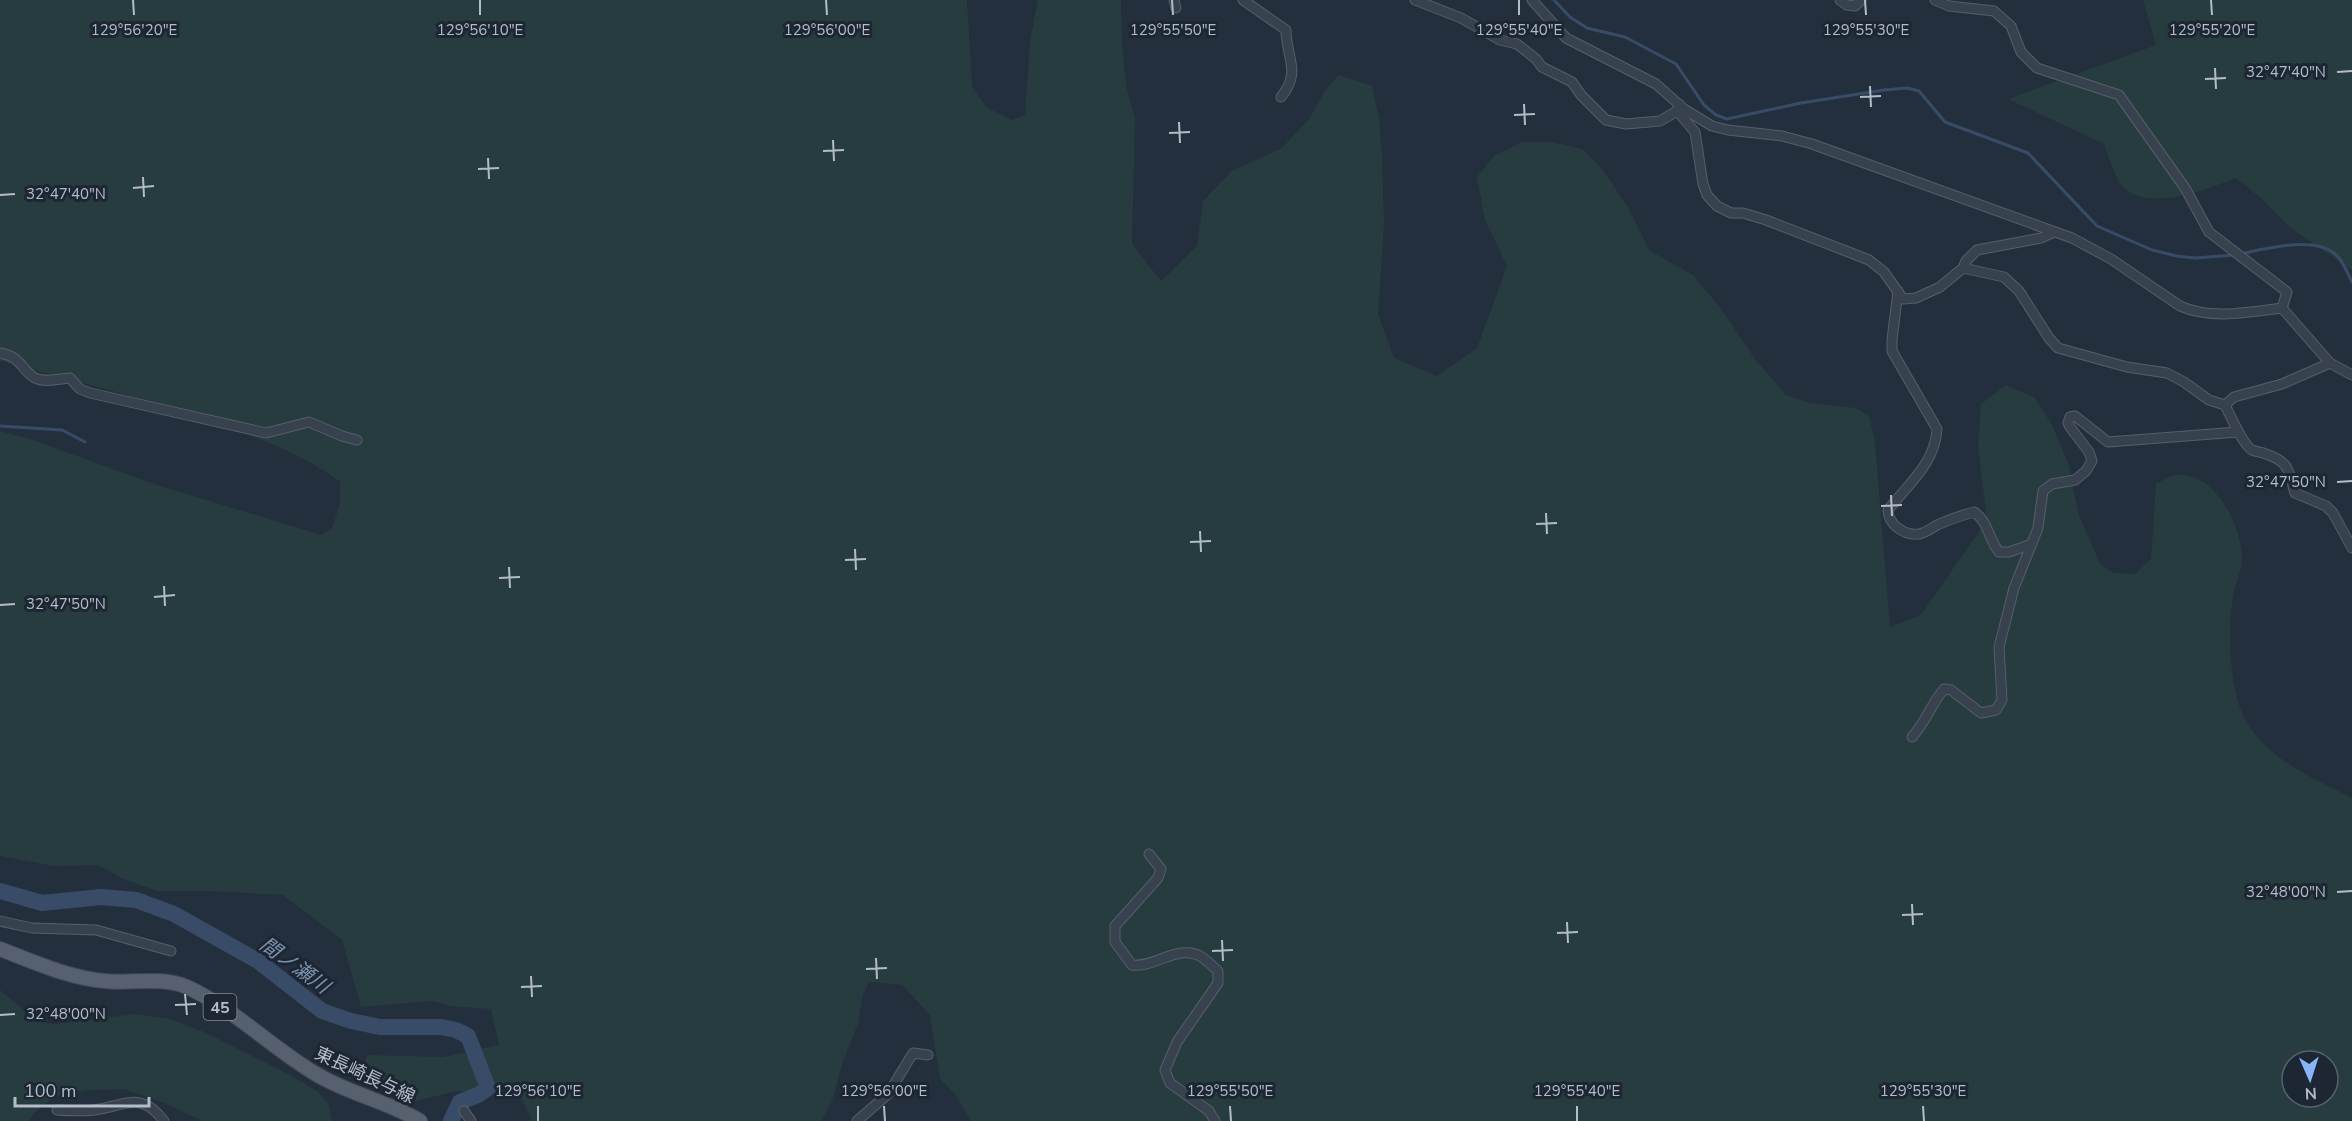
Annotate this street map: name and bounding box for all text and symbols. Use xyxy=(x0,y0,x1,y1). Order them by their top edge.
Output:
text: 129°56'20"E xyxy=(91,20,177,40)
text: 129°56'10"E xyxy=(437,20,523,40)
text: 129°56'00"E xyxy=(784,20,870,40)
text: 129°55'50"E xyxy=(1130,20,1216,40)
text: 129°55'40"E xyxy=(1476,20,1562,40)
text: 129°55'30"E xyxy=(1823,20,1909,40)
text: 129°55'20"E xyxy=(2169,20,2255,40)
text: 32°47'40"N xyxy=(2246,62,2326,82)
text: 32°47'40"N xyxy=(26,184,106,204)
text: 32°47'50"N xyxy=(2246,472,2326,492)
text: 32°47'50"N xyxy=(26,594,106,614)
text: 32°48'00"N xyxy=(2246,882,2326,902)
water label: 間ノ瀬川 xyxy=(254,931,337,1001)
road number: 45 xyxy=(204,994,236,1020)
text: 32°48'00"N xyxy=(26,1004,106,1024)
street label: 東長崎長与線 xyxy=(311,1041,419,1109)
north arrow xyxy=(2280,1049,2340,1109)
scale bar xyxy=(15,1070,148,1108)
text: 100 m xyxy=(24,1079,76,1103)
text: 129°56'10"E xyxy=(495,1081,581,1101)
text: 129°56'00"E xyxy=(841,1081,927,1101)
text: 129°55'50"E xyxy=(1187,1081,1273,1101)
text: 129°55'40"E xyxy=(1534,1081,1620,1101)
text: 129°55'30"E xyxy=(1880,1081,1966,1101)
text: N xyxy=(2304,1082,2317,1104)

